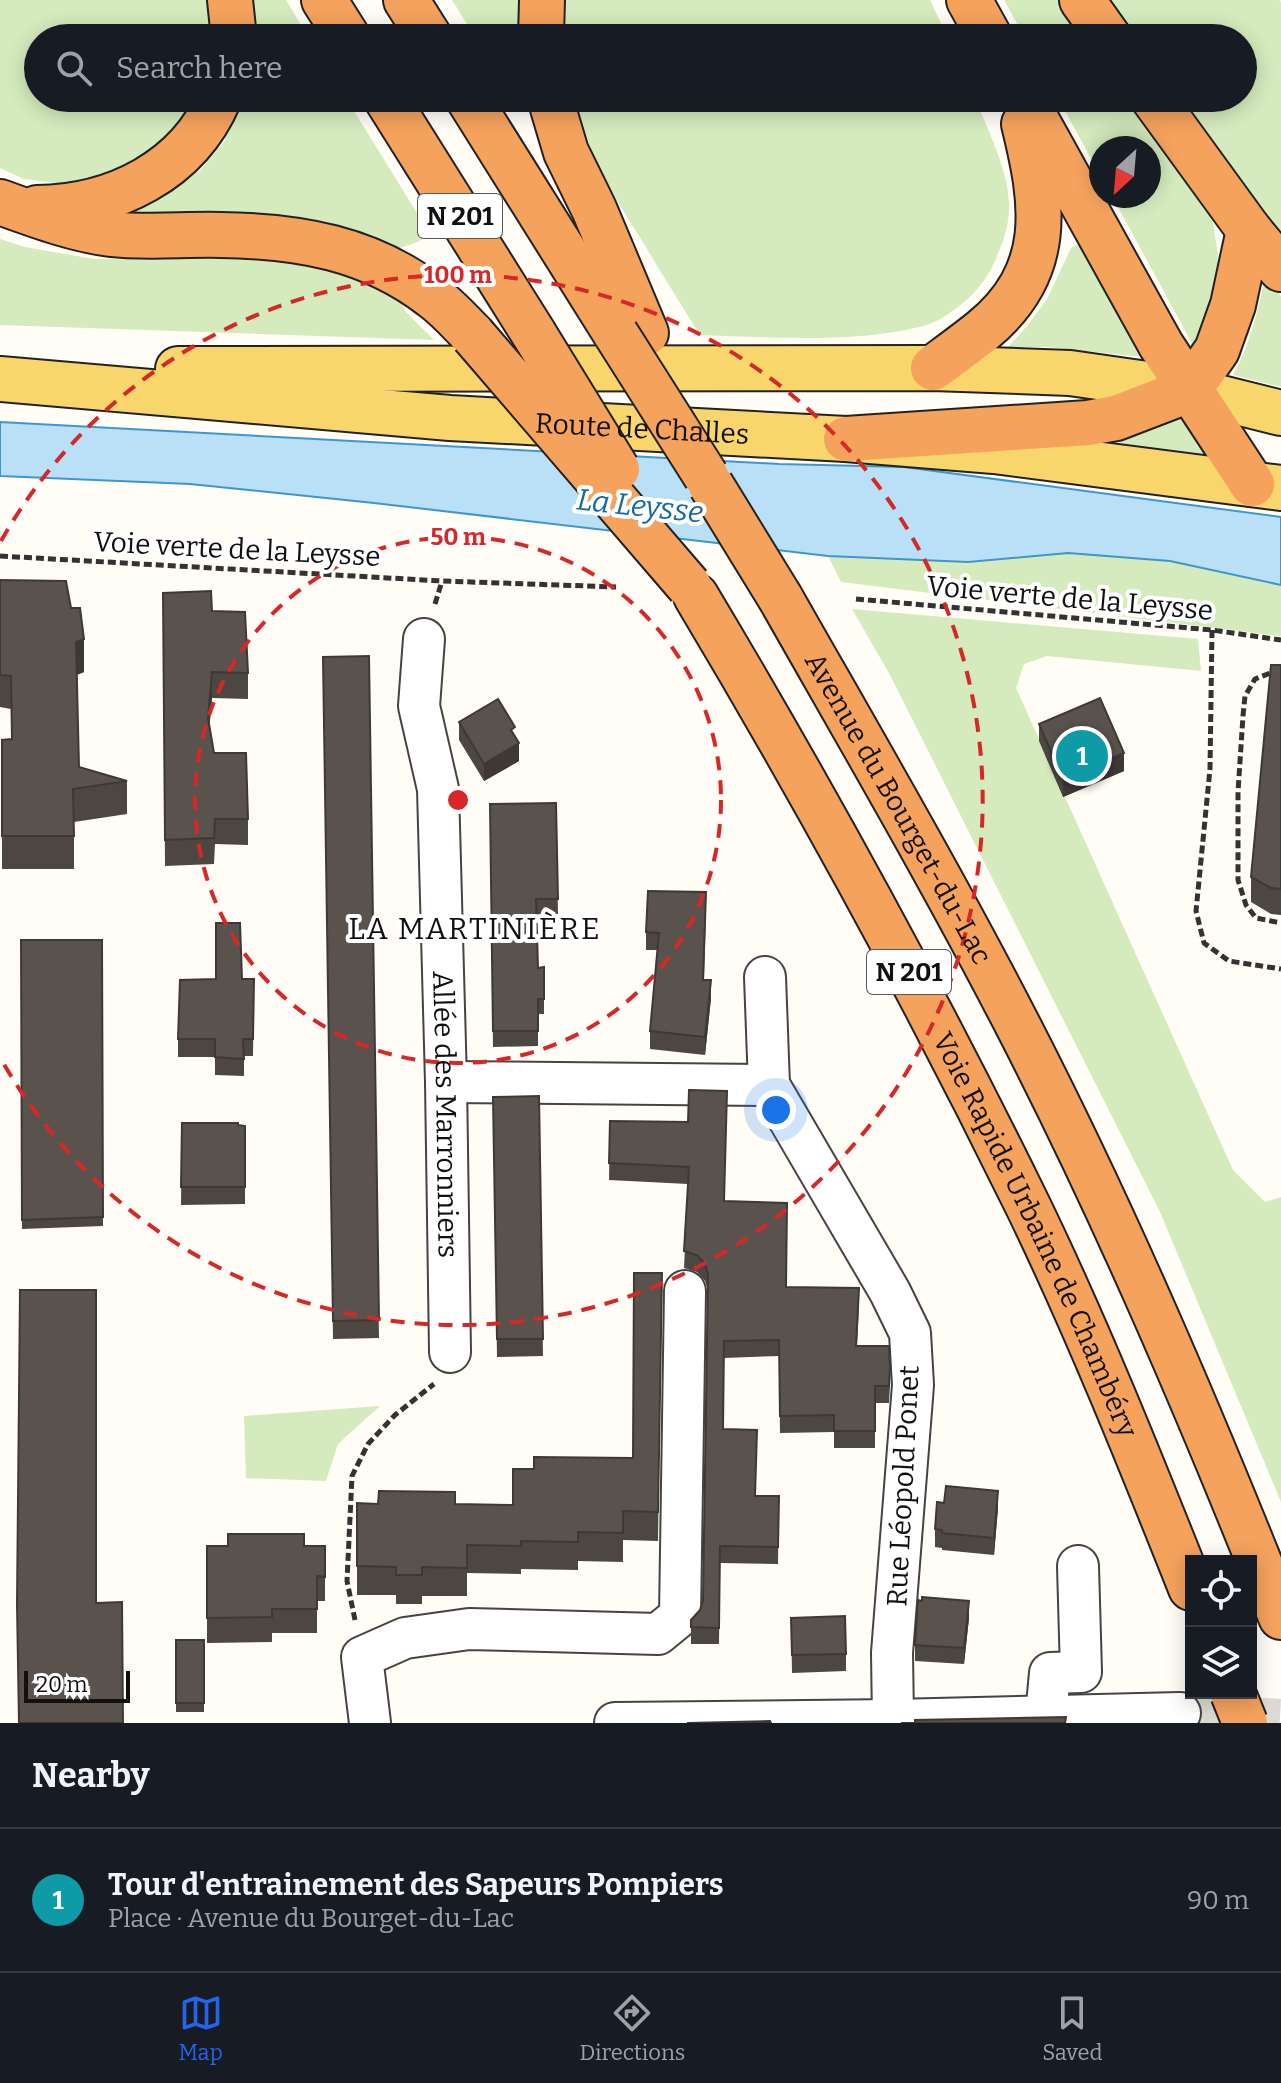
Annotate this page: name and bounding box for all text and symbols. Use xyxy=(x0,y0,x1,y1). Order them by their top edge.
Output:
search box xyxy=(24,24,1257,112)
icon: search xyxy=(52,46,96,90)
text: Search here xyxy=(116,50,283,86)
north arrow xyxy=(1089,136,1161,208)
road number: N 201 xyxy=(418,194,502,238)
text: 100 m xyxy=(424,261,492,289)
street label: Route de Challes xyxy=(534,406,750,450)
water label: La Leysse xyxy=(575,481,705,531)
text: 50 m xyxy=(430,523,486,551)
street label: Voie verte de la Leysse xyxy=(93,525,381,573)
street label: Voie verte de la Leysse xyxy=(925,569,1215,627)
street label: Avenue du Bourget-du-Lac xyxy=(798,647,999,970)
pin: 1 xyxy=(1056,726,1108,786)
centre of rings xyxy=(444,786,472,814)
district label: LA MARTINIÈRE xyxy=(348,911,602,947)
road number: N 201 xyxy=(867,950,951,994)
street label: Allée des Marronniers xyxy=(426,971,465,1258)
street label: Voie Rapide Urbaine de Chambéry xyxy=(927,1027,1145,1442)
your location xyxy=(756,1090,796,1130)
street label: Rue Léopold Ponet xyxy=(880,1365,926,1607)
map controls xyxy=(1185,1555,1257,1699)
button: locate xyxy=(1185,1555,1257,1627)
button: layers xyxy=(1185,1627,1257,1699)
scale bar xyxy=(24,1667,130,1703)
text: 20 m xyxy=(36,1671,87,1698)
text: Nearby xyxy=(32,1755,150,1796)
text: Tour d'entrainement des Sapeurs Pompiers xyxy=(108,1867,723,1903)
text: 1 xyxy=(52,1885,64,1916)
text: 90 m xyxy=(1187,1885,1249,1916)
text: Place · Avenue du Bourget-du-Lac xyxy=(108,1903,514,1934)
tab: Map xyxy=(178,1991,223,2066)
tab: Directions xyxy=(580,1991,685,2066)
tab: Saved xyxy=(1042,1991,1103,2066)

